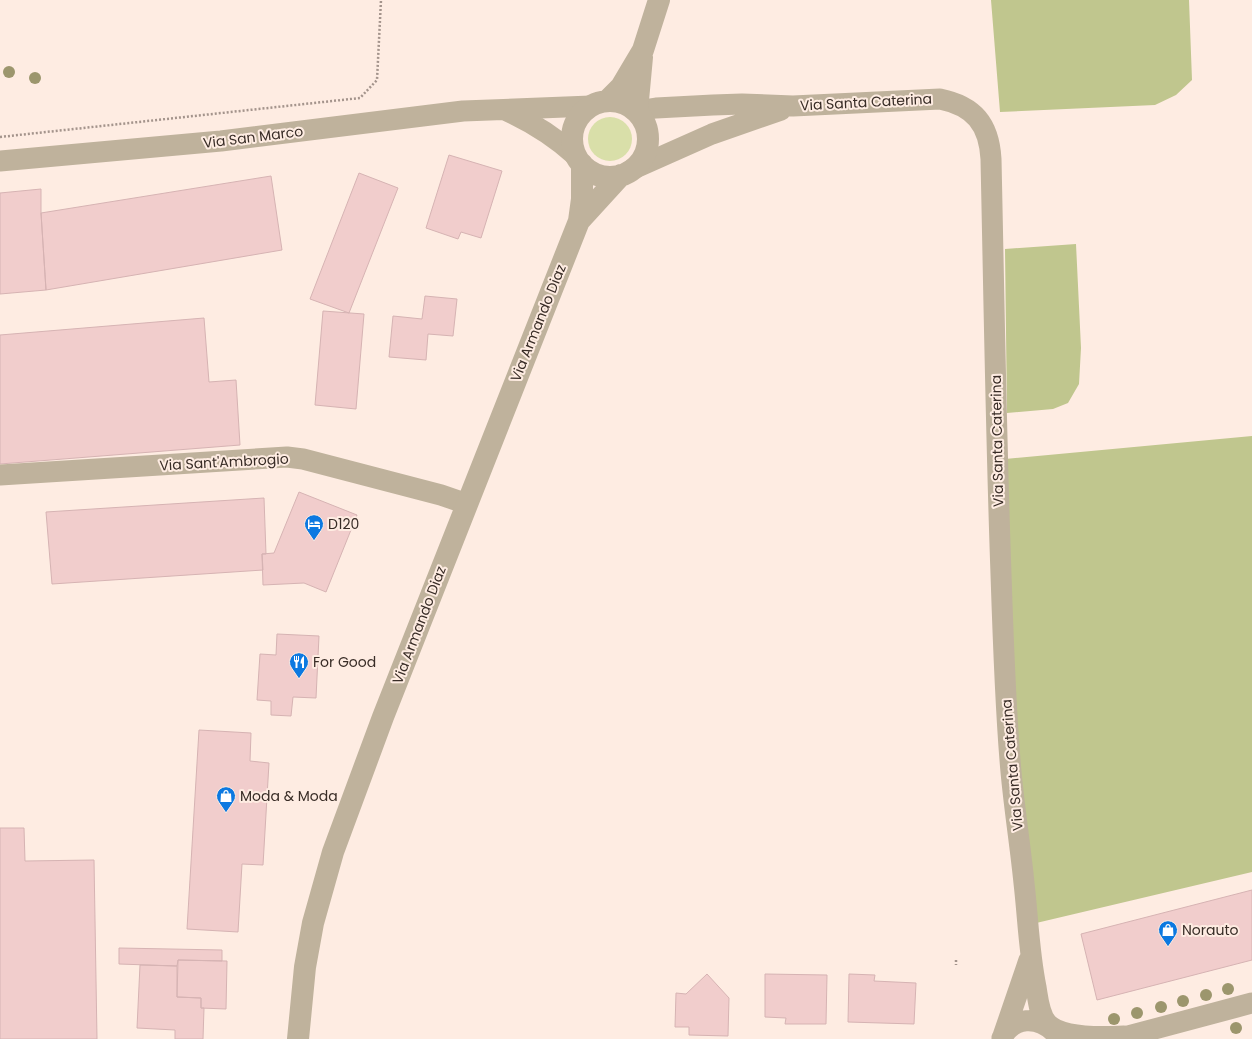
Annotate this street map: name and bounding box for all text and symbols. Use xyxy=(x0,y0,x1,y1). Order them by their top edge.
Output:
street label: Via Santa Caterina xyxy=(799,89,933,115)
street label: Via San Marco xyxy=(202,121,304,153)
street label: Via Armando Diaz xyxy=(505,261,571,385)
street label: Via Santa Caterina xyxy=(986,375,1008,507)
street label: Via Sant'Ambrogio xyxy=(159,449,289,475)
hotel icon: D120 xyxy=(303,513,325,541)
place label: D120 xyxy=(328,514,359,534)
street label: Via Armando Diaz xyxy=(387,563,451,687)
restaurant icon: For Good xyxy=(288,651,310,679)
place label: For Good xyxy=(313,652,376,672)
street label: Via Santa Caterina xyxy=(996,698,1028,832)
shop icon: Moda & Moda xyxy=(215,785,237,813)
place label: Moda & Moda xyxy=(240,786,338,806)
shop icon: Norauto xyxy=(1157,919,1179,947)
place label: Norauto xyxy=(1182,920,1239,940)

